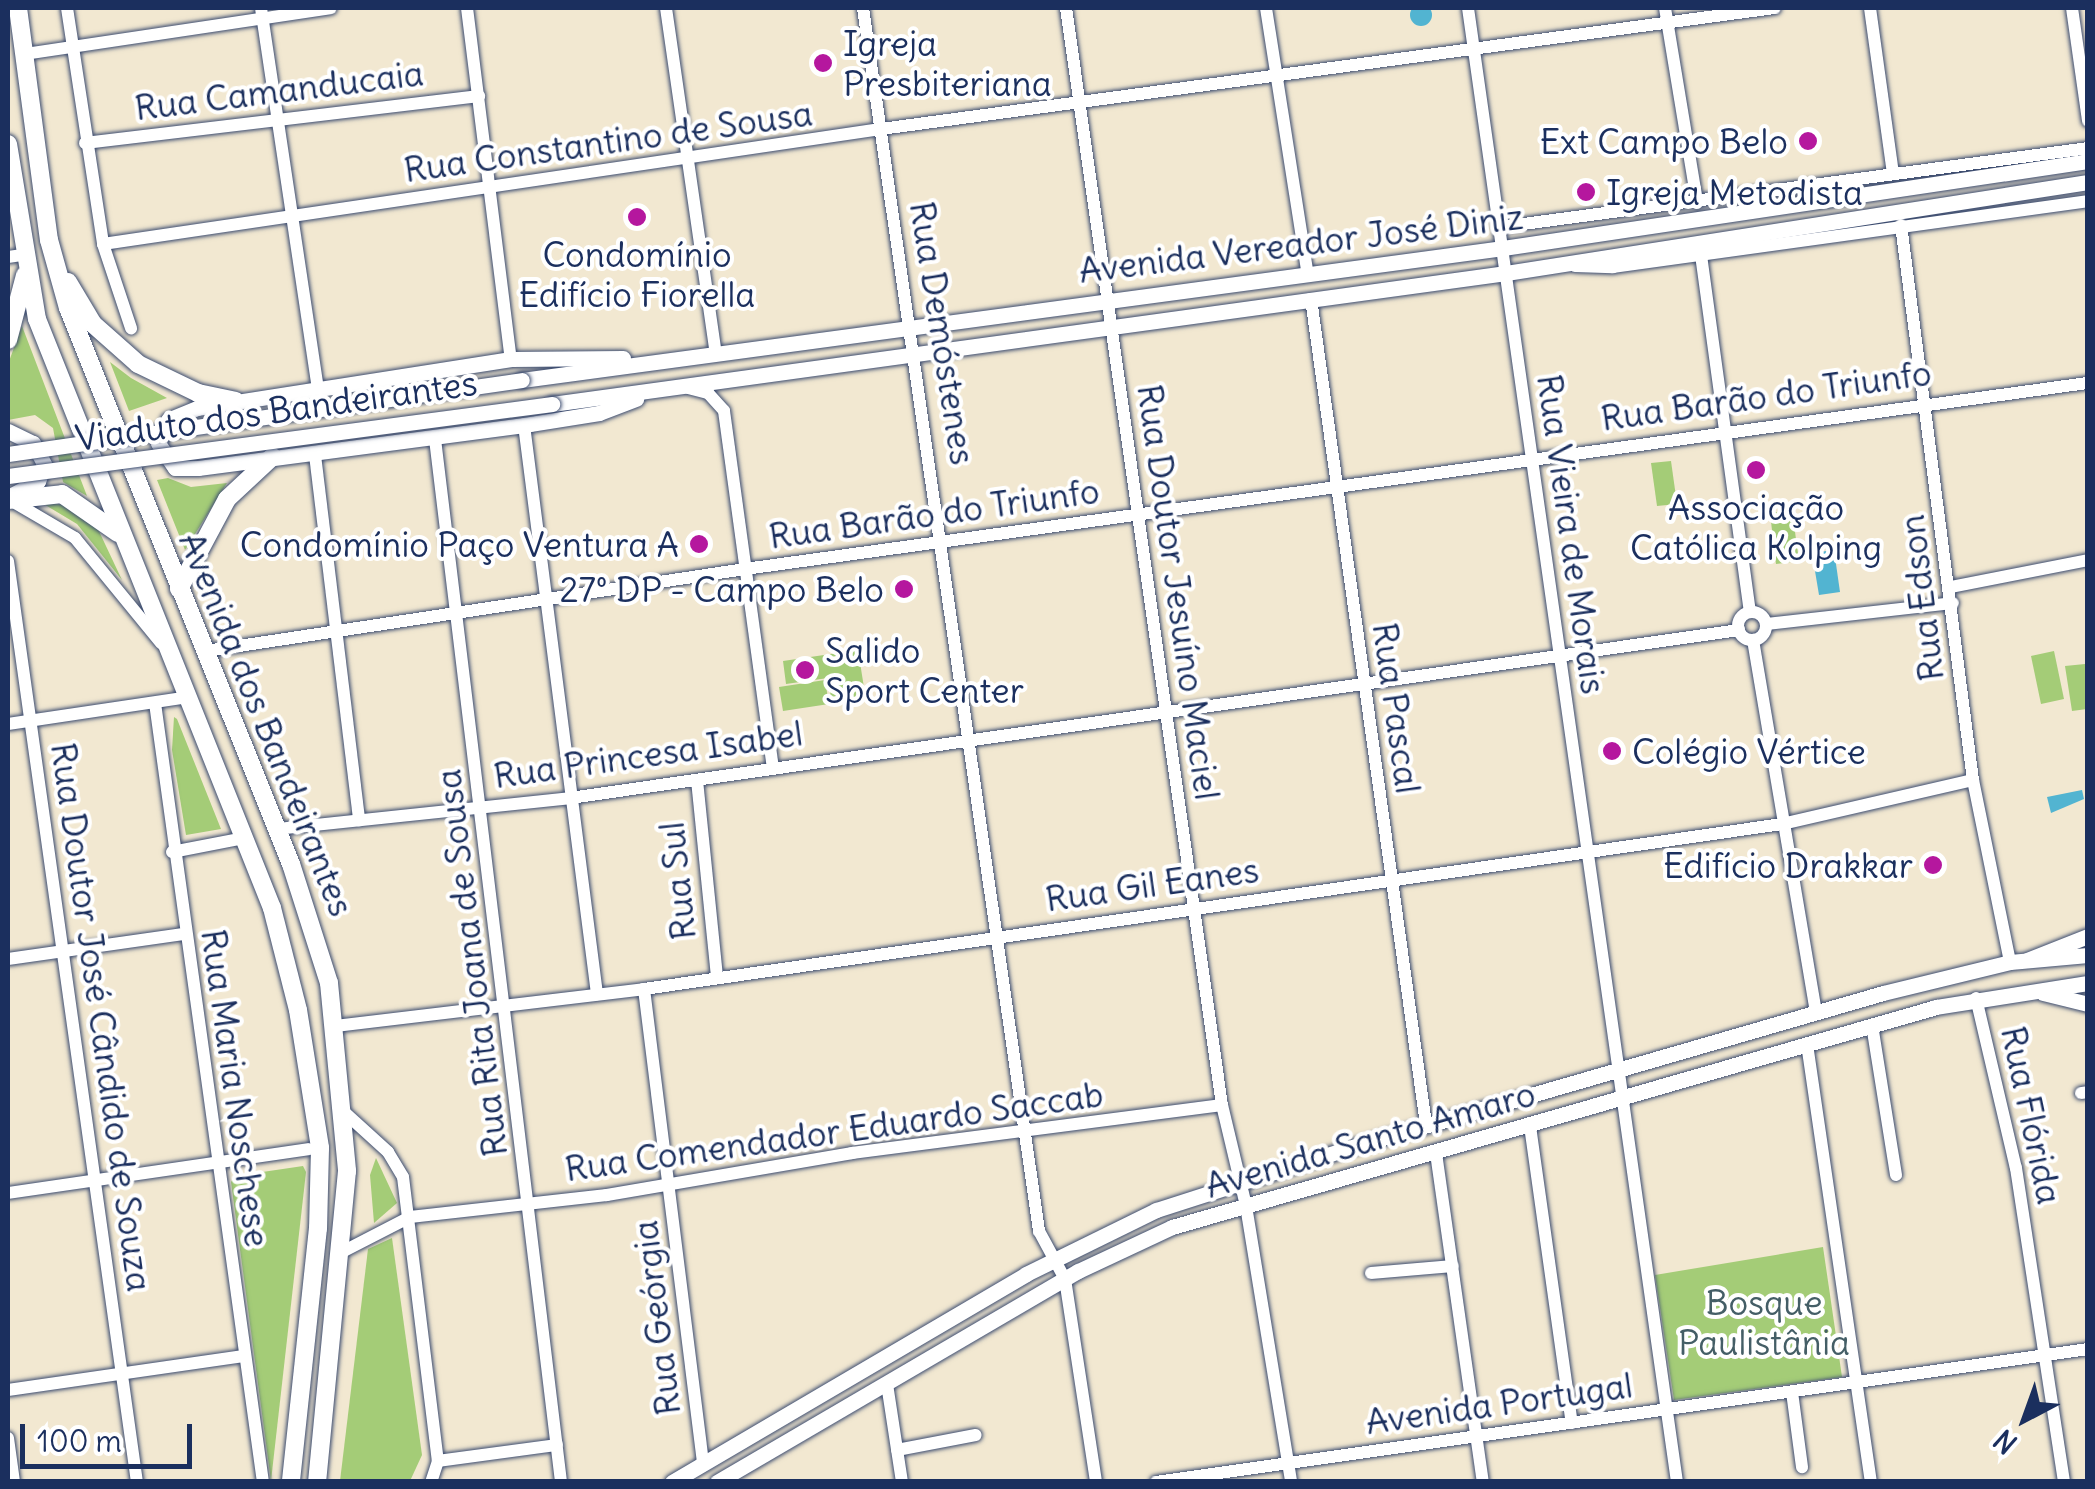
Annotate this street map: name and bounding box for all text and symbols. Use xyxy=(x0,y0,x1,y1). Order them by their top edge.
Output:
place label: Igreja Presbiteriana xyxy=(843,22,1052,104)
street label: Rua Camanducaia xyxy=(132,51,426,129)
marker: Igreja Presbiteriana xyxy=(812,52,834,74)
street label: Rua Constantino de Sousa xyxy=(401,92,815,190)
place label: Ext Campo Belo xyxy=(1540,120,1788,162)
marker: Ext Campo Belo xyxy=(1797,130,1819,152)
place label: Igreja Metodista xyxy=(1606,171,1863,213)
marker: Igreja Metodista xyxy=(1575,181,1597,203)
street label: Avenida Vereador José Diniz xyxy=(1076,195,1526,291)
street label: Rua Demóstenes xyxy=(901,198,985,468)
marker: Condomínio Edifício Fiorella xyxy=(626,206,648,228)
place label: Condomínio Edifício Fiorella xyxy=(519,233,755,315)
street label: Rua Barão do Triunfo xyxy=(1598,351,1934,439)
street label: Viaduto dos Bandeirantes xyxy=(72,361,480,459)
street label: Rua Vieira de Morais xyxy=(1529,371,1615,697)
street label: Rua Doutor Jesuíno Maciel xyxy=(1129,382,1229,802)
marker: Associação Católica Kolping xyxy=(1745,459,1767,481)
street label: Rua Barão do Triunfo xyxy=(766,469,1102,557)
place label: Associação Católica Kolping xyxy=(1630,486,1882,568)
street label: Rua Edson xyxy=(1890,512,1952,684)
place label: Condomínio Paço Ventura A xyxy=(240,523,679,565)
street label: Avenida dos Bandeirantes xyxy=(171,526,363,922)
marker: Condomínio Paço Ventura A xyxy=(688,533,710,555)
place label: 27° DP - Campo Belo xyxy=(559,568,884,610)
marker: 27° DP - Campo Belo xyxy=(893,578,915,600)
street label: Rua Pascal xyxy=(1364,620,1430,796)
place label: Salido Sport Center xyxy=(825,629,1024,711)
marker: Salido Sport Center xyxy=(794,659,816,681)
street label: Rua Princesa Isabel xyxy=(491,712,805,796)
place label: Colégio Vértice xyxy=(1632,730,1866,772)
street label: Rua Doutor José Cândido de Souza xyxy=(43,740,161,1294)
marker: Colégio Vértice xyxy=(1601,740,1623,762)
street label: Rua Rita Joana de Sousa xyxy=(426,767,516,1159)
street label: Rua Sul xyxy=(650,820,704,942)
place label: Edifício Drakkar xyxy=(1663,844,1913,886)
street label: Rua Gil Eanes xyxy=(1043,848,1261,920)
marker: Edifício Drakkar xyxy=(1922,854,1944,876)
street label: Rua Maria Noschese xyxy=(193,926,279,1250)
street label: Rua Flórida xyxy=(1993,1022,2071,1208)
street label: Rua Comendador Eduardo Saccab xyxy=(562,1072,1106,1190)
street label: Avenida Santo Amaro xyxy=(1200,1072,1540,1206)
street label: Rua Geórgia xyxy=(623,1218,689,1418)
park label: Bosque Paulistânia xyxy=(1678,1281,1850,1363)
street label: Avenida Portugal xyxy=(1363,1363,1635,1443)
north arrow xyxy=(1975,1369,2075,1469)
scale bar xyxy=(25,1404,198,1466)
text: 100 m xyxy=(37,1422,122,1460)
text: N xyxy=(1986,1422,2024,1462)

